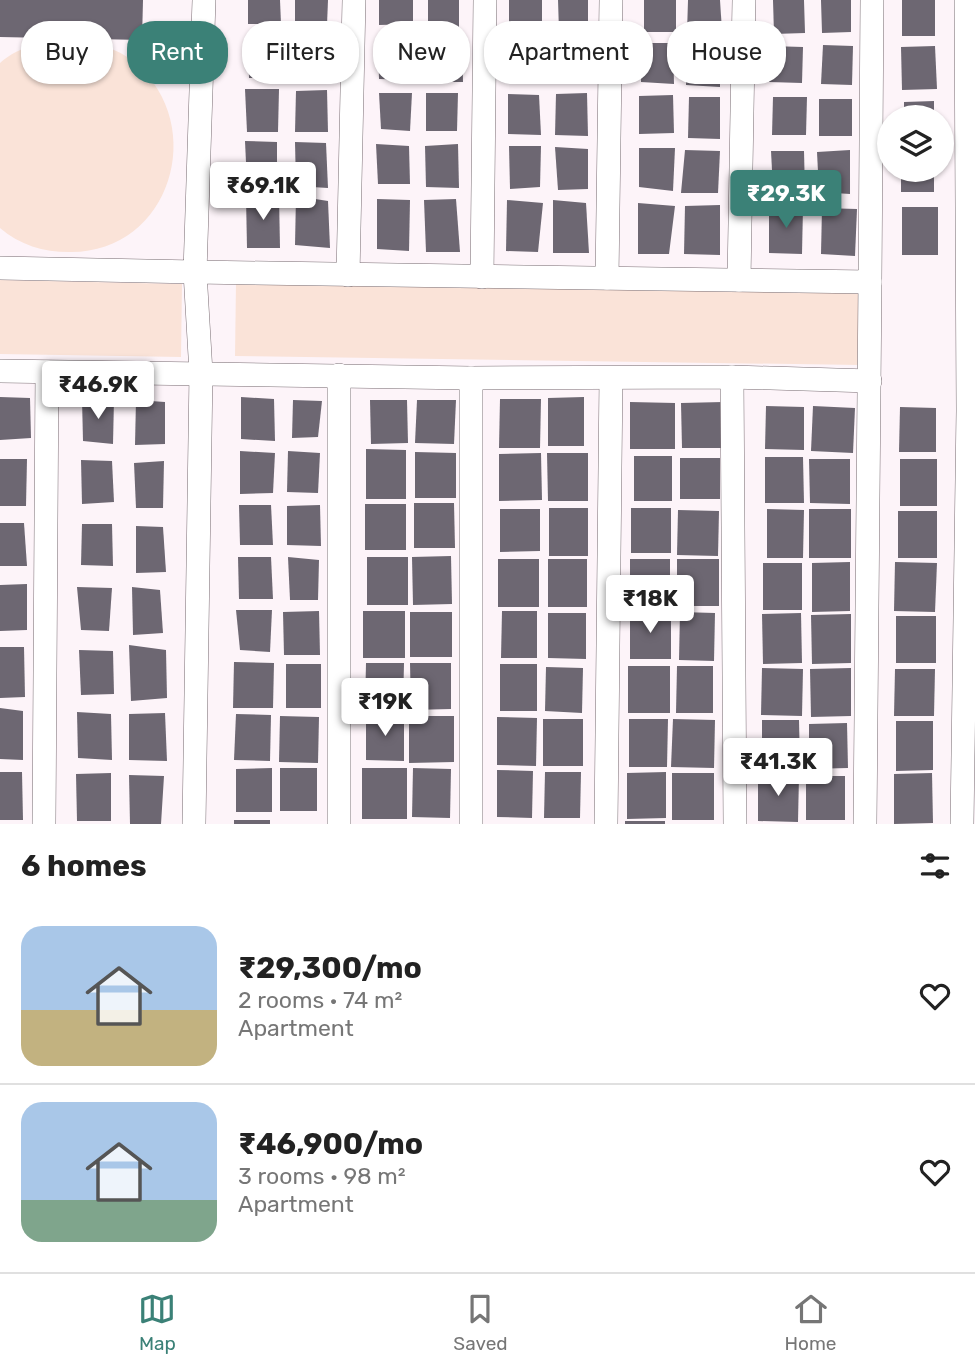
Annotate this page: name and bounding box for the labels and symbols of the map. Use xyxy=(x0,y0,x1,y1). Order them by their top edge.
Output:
pin: ₹69.1K xyxy=(206,162,320,222)
pin: ₹29.3K xyxy=(729,170,843,230)
pin: ₹46.9K xyxy=(41,362,155,421)
pin: ₹18K xyxy=(609,576,691,635)
pin: ₹19K xyxy=(344,678,426,738)
pin: ₹41.3K xyxy=(721,738,835,798)

